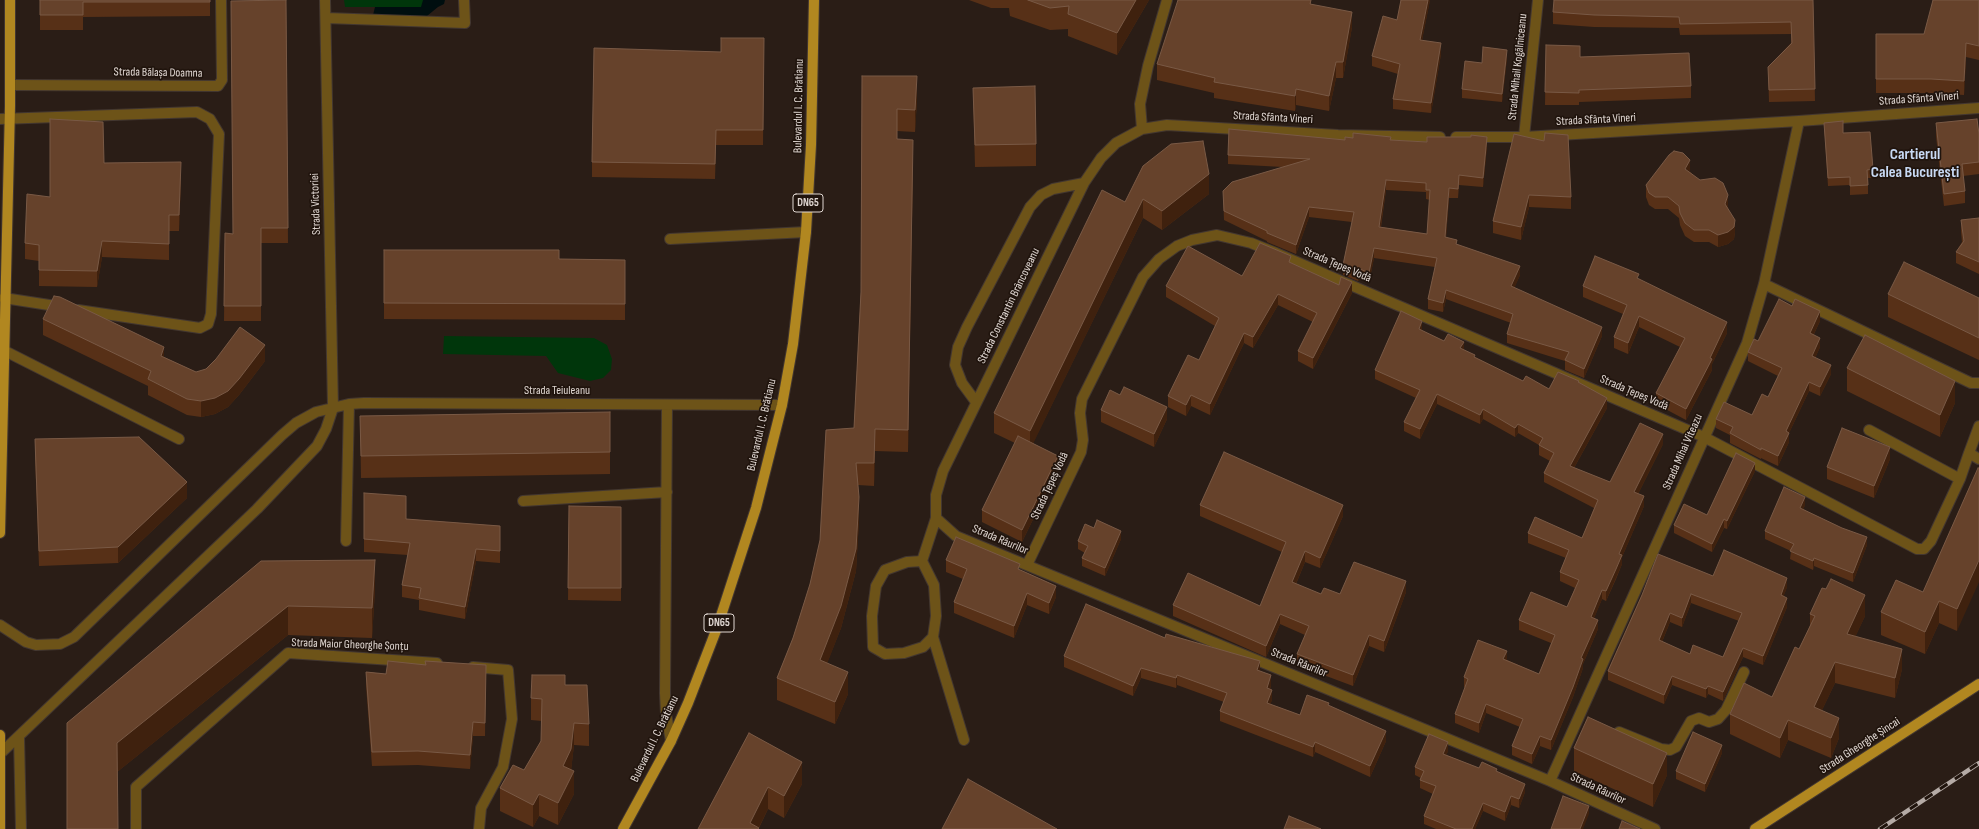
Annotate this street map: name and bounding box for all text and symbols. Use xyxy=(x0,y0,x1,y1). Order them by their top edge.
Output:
street label: Strada Mihail Kogălniceanu xyxy=(1505,13,1531,121)
street label: Bulevardul I. C. Brătianu xyxy=(791,59,807,153)
street label: Strada Bălașa Doamna xyxy=(113,65,203,81)
street label: Strada Sfânta Vineri xyxy=(1879,89,1959,109)
street label: Strada Sfânta Vineri xyxy=(1233,109,1313,127)
street label: Strada Sfânta Vineri xyxy=(1556,111,1636,129)
district label: Cartierul Calea București xyxy=(1871,145,1959,183)
street label: Strada Victoriei xyxy=(308,173,324,235)
road number: DN65 xyxy=(793,194,823,212)
street label: Strada Țepeș Vodă xyxy=(1301,244,1373,286)
street label: Strada Constantin Brâncoveanu xyxy=(975,246,1043,366)
street label: Strada Țepeș Vodă xyxy=(1598,372,1670,414)
street label: Bulevardul I. C. Brătianu xyxy=(744,377,780,473)
street label: Strada Teiuleanu xyxy=(524,384,590,398)
street label: Strada Mihai Viteazu xyxy=(1660,412,1706,492)
street label: Strada Țepeș Vodă xyxy=(1028,450,1072,522)
street label: Strada Râurilor xyxy=(970,522,1030,558)
road number: DN65 xyxy=(704,614,734,632)
street label: Strada Maior Gheorghe Șonțu xyxy=(291,636,409,654)
street label: Strada Râurilor xyxy=(1269,645,1329,681)
street label: Bulevardul I. C. Brătianu xyxy=(628,693,682,785)
street label: Strada Gheorghe Șincai xyxy=(1817,715,1903,777)
street label: Strada Râurilor xyxy=(1568,770,1628,808)

